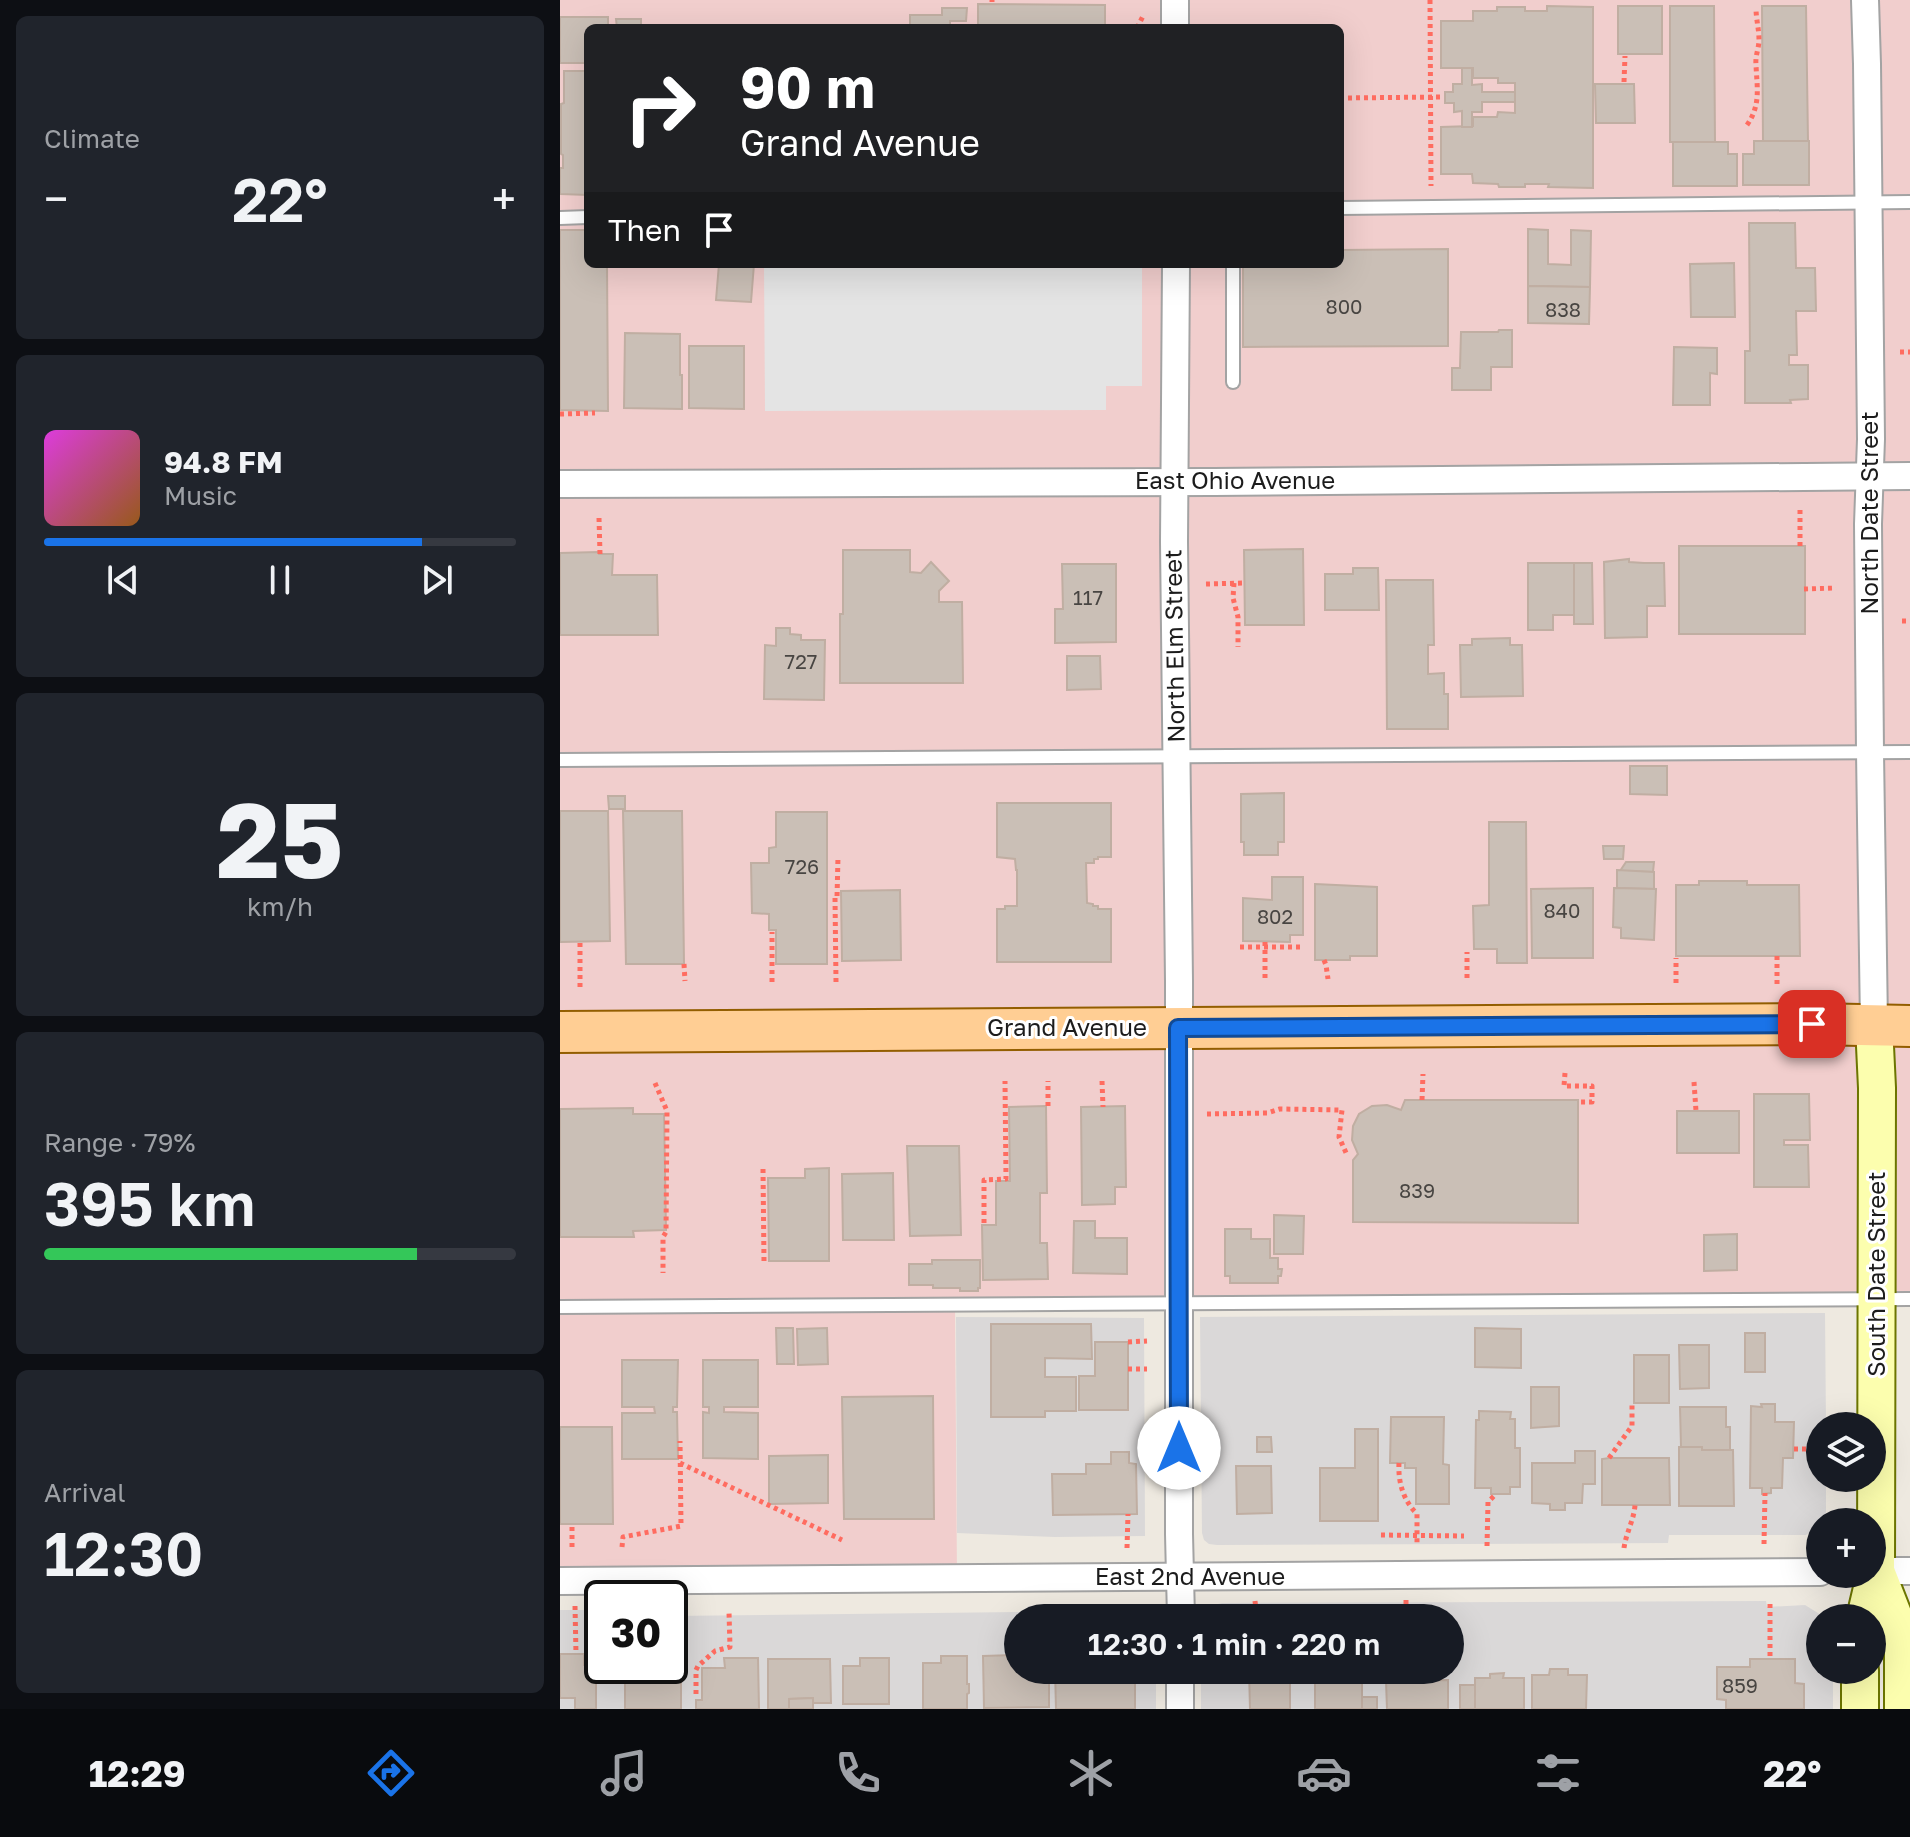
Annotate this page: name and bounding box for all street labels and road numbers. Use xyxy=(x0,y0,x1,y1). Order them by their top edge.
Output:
street label: North Date Street xyxy=(1854,411,1883,615)
street label: East Ohio Avenue xyxy=(1135,465,1335,494)
street label: North Elm Street xyxy=(1157,549,1190,743)
street label: Grand Avenue xyxy=(987,1012,1147,1041)
street label: South Date Street xyxy=(1861,1171,1890,1377)
street label: East 2nd Avenue xyxy=(1095,1561,1285,1590)

